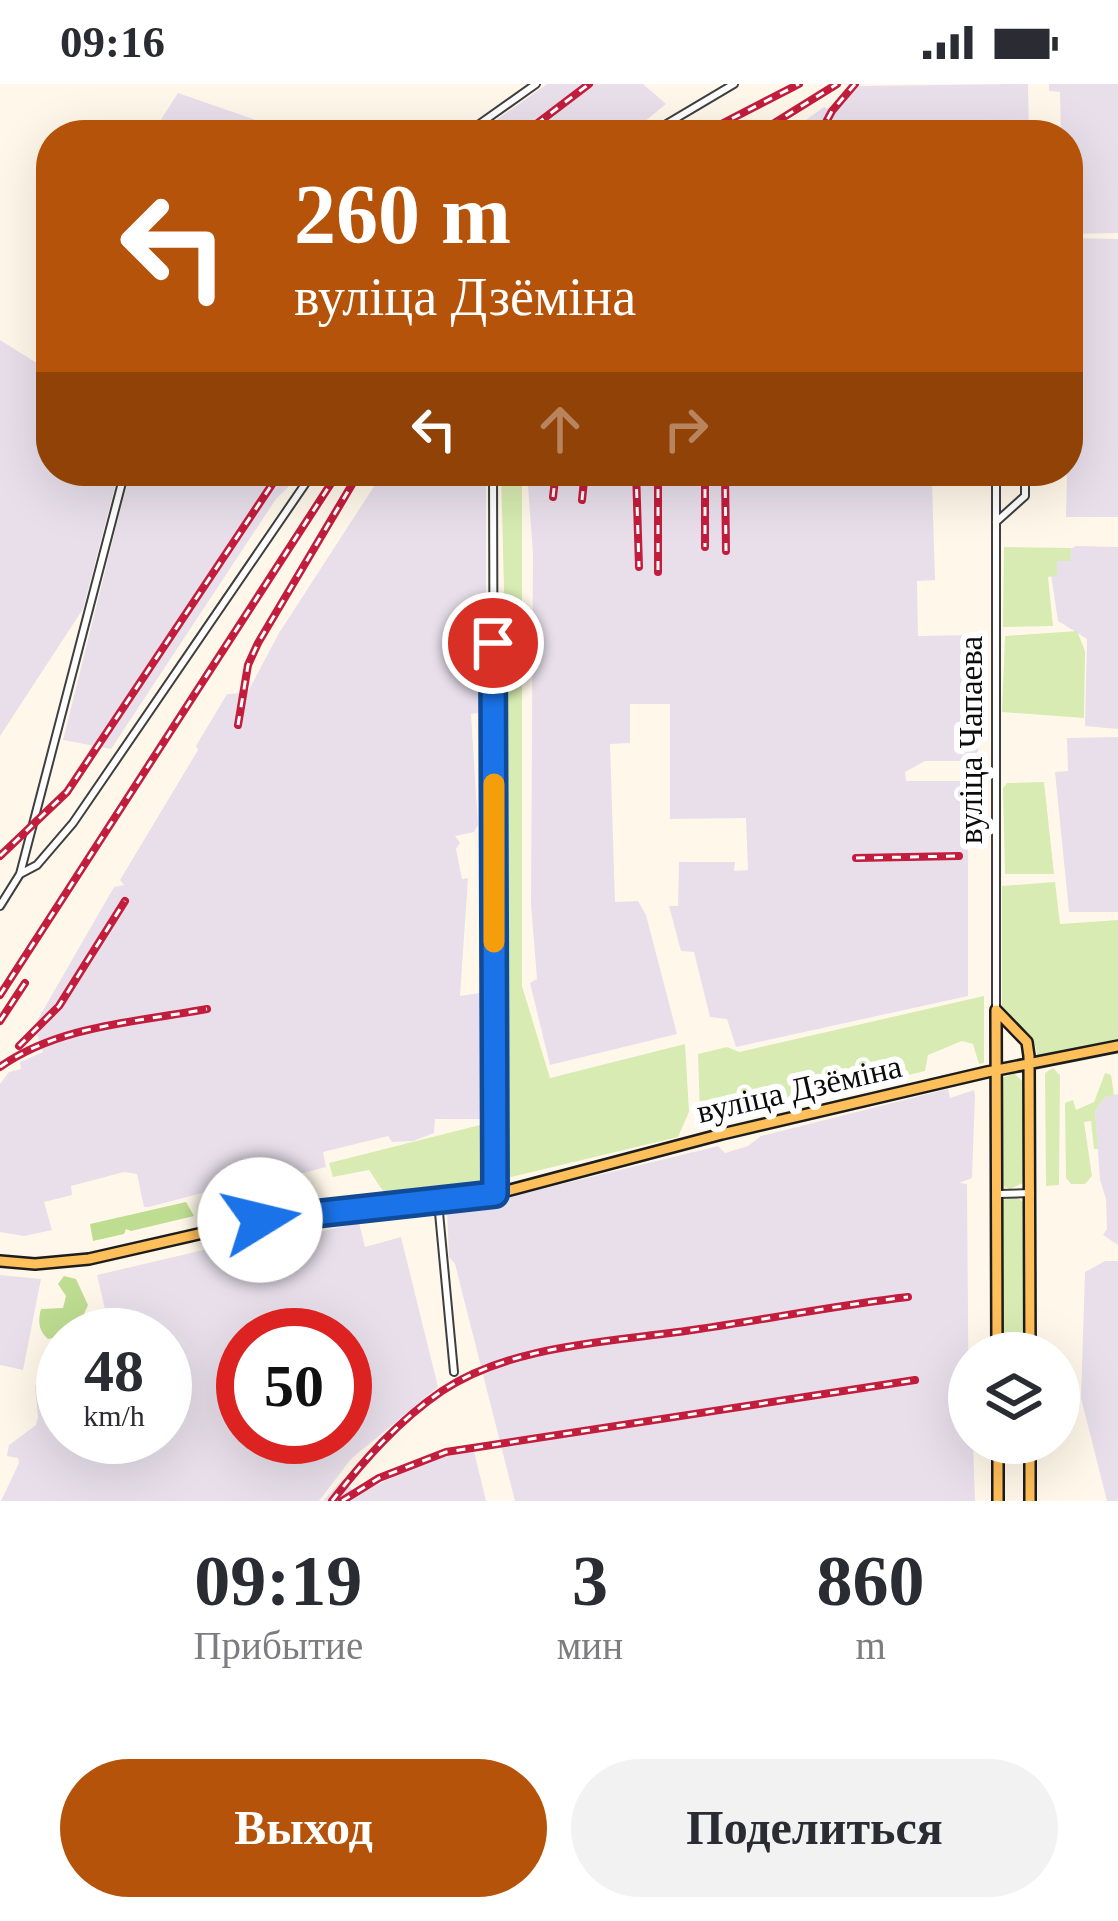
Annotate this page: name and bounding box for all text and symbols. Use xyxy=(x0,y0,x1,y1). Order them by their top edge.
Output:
text: 09:16 xyxy=(60,17,165,67)
icon: left xyxy=(96,168,252,324)
text: 260 m xyxy=(294,168,511,261)
text: вуліца Дзёміна xyxy=(294,267,636,327)
icon: left xyxy=(401,396,467,462)
icon: ahead xyxy=(527,396,593,462)
icon: right xyxy=(653,396,719,462)
pin xyxy=(442,592,544,694)
icon: arrive xyxy=(460,610,526,676)
street label: вуліца Чапаева xyxy=(953,636,989,844)
street label: вуліца Дзёміна xyxy=(693,1048,905,1130)
position arrow xyxy=(197,1157,323,1283)
speed limit sign: 50 xyxy=(216,1308,372,1464)
map controls xyxy=(948,1332,1080,1464)
button: layers xyxy=(948,1332,1080,1464)
text: 48 xyxy=(84,1338,144,1404)
text: km/h xyxy=(83,1399,145,1432)
text: 09:19 xyxy=(194,1541,362,1621)
text: 3 xyxy=(572,1541,608,1621)
text: 860 xyxy=(817,1541,925,1621)
text: Прибытие xyxy=(193,1624,363,1667)
text: мин xyxy=(557,1624,623,1667)
text: m xyxy=(855,1624,886,1667)
button: Выход xyxy=(60,1759,547,1897)
button: Поделиться xyxy=(571,1759,1058,1897)

